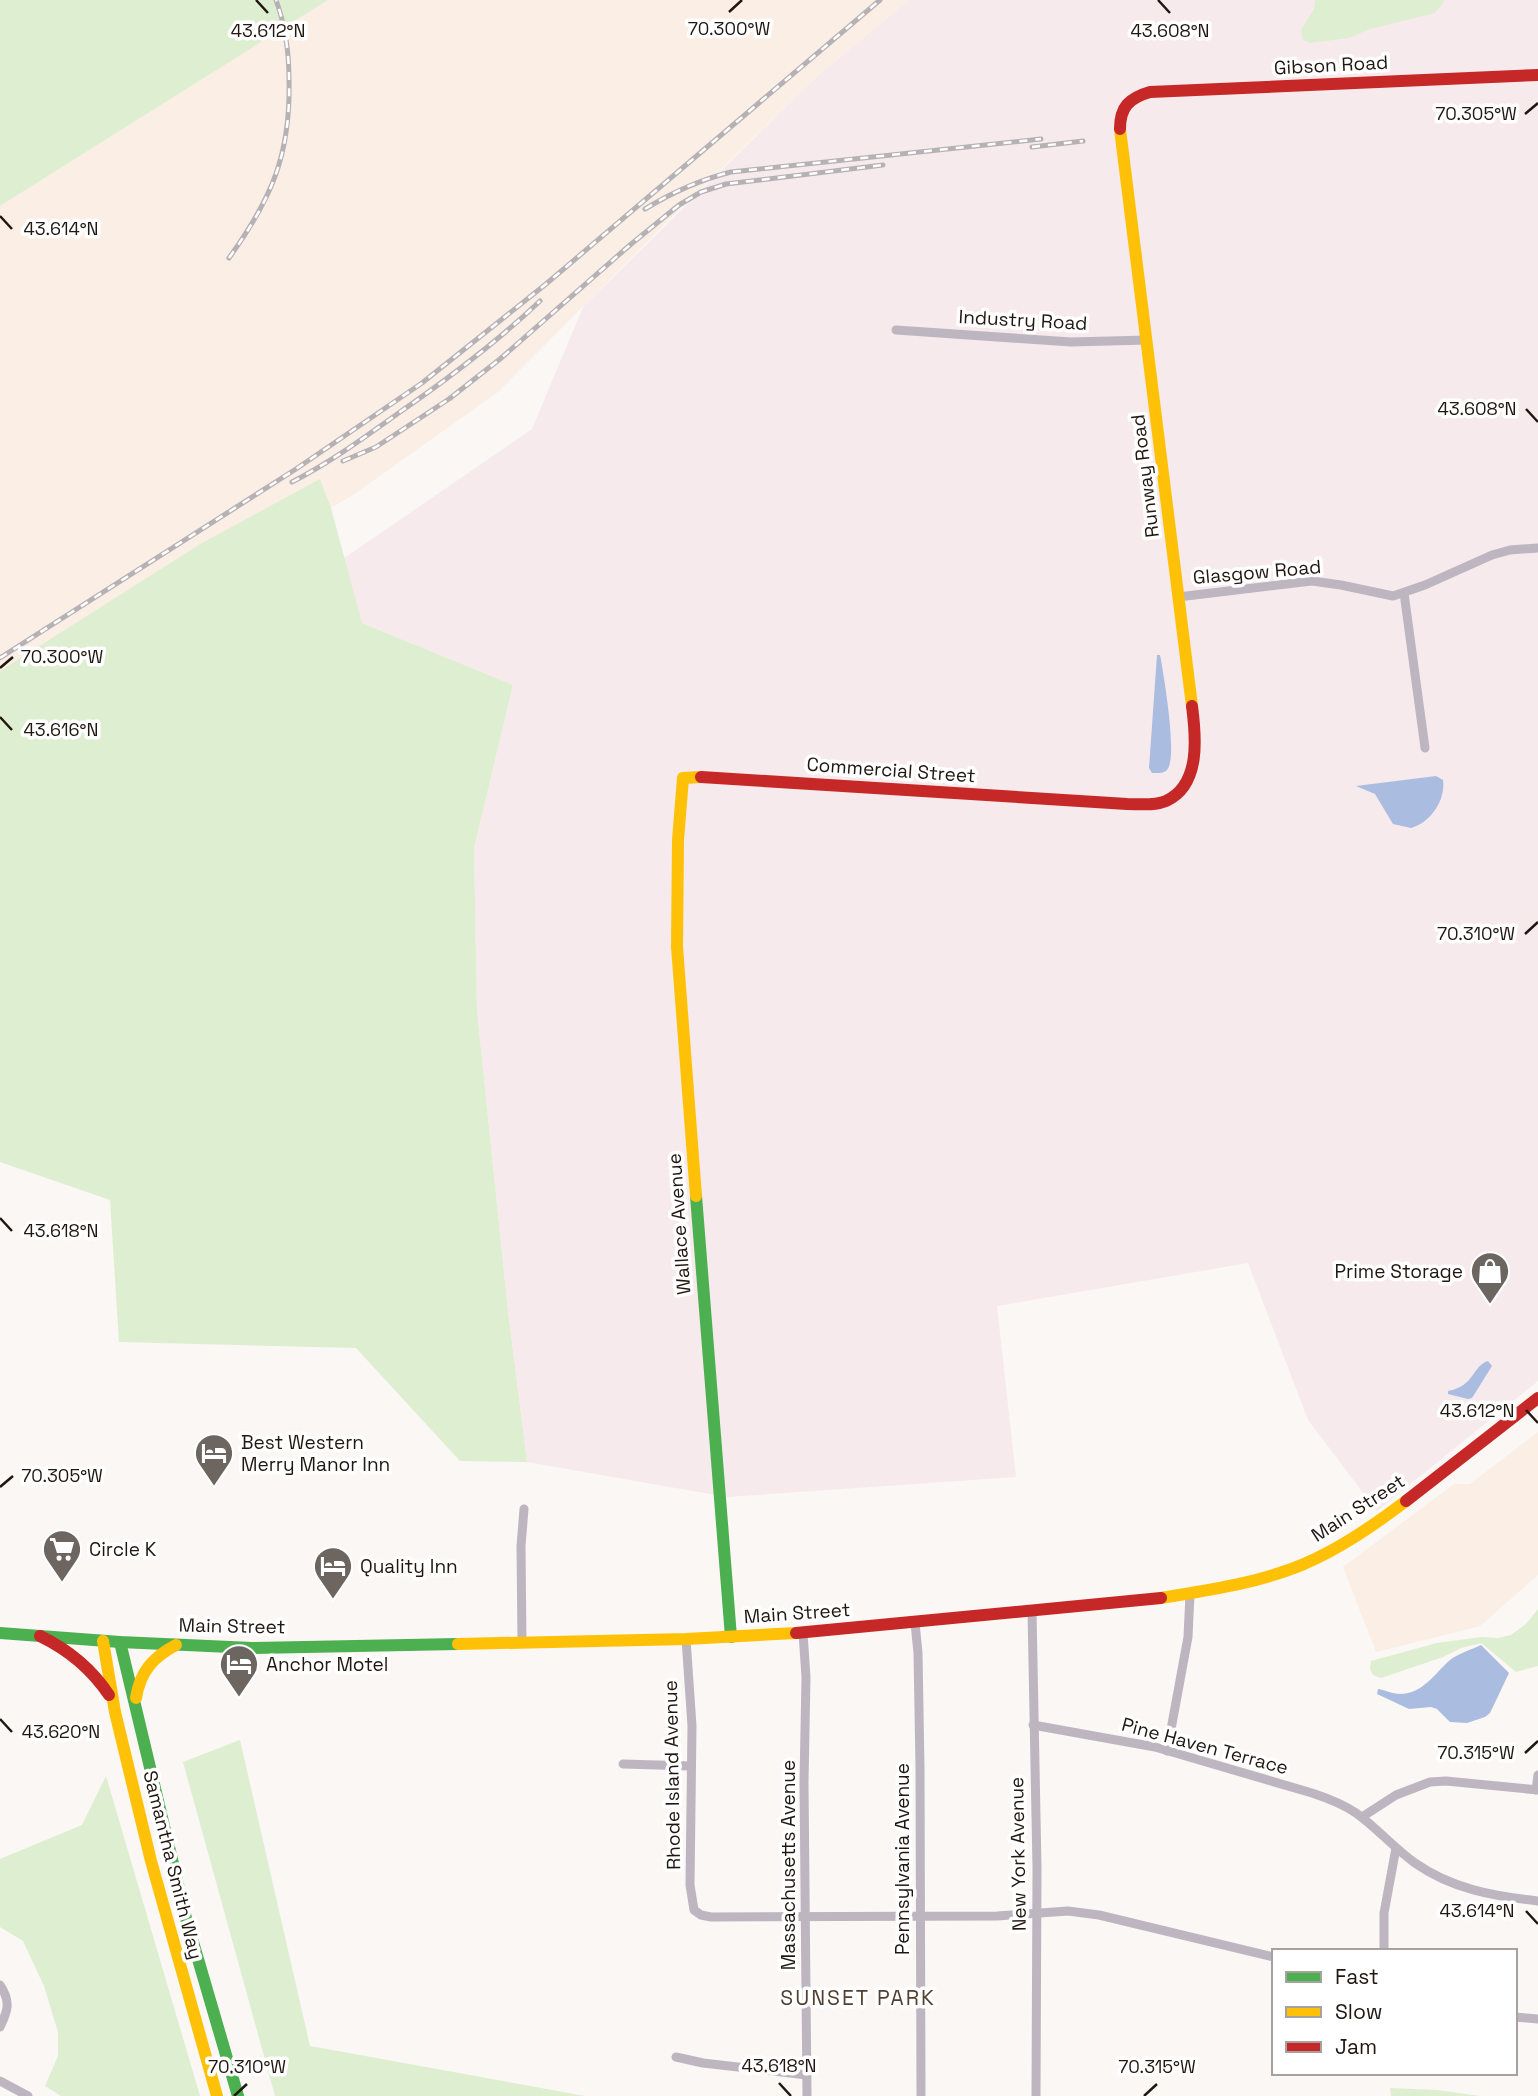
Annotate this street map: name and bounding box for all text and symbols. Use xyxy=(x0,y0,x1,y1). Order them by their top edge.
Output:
text: 70.300°W xyxy=(688,17,770,40)
text: 43.612°N xyxy=(231,19,305,42)
text: 43.608°N xyxy=(1130,19,1210,42)
street label: Gibson Road xyxy=(1273,50,1389,80)
text: 70.305°W xyxy=(1435,102,1517,125)
text: 43.614°N xyxy=(23,217,99,240)
street label: Industry Road xyxy=(958,304,1088,336)
text: 43.608°N xyxy=(1437,397,1517,420)
street label: Runway Road xyxy=(1125,413,1165,539)
street label: Glasgow Road xyxy=(1192,554,1322,590)
text: 70.300°W xyxy=(21,645,103,668)
text: 43.616°N xyxy=(24,718,98,741)
street label: Commercial Street xyxy=(806,752,976,788)
text: 70.310°W xyxy=(1437,922,1515,945)
street label: Wallace Avenue xyxy=(662,1152,696,1296)
text: 43.618°N xyxy=(23,1219,99,1242)
shop icon: Prime Storage xyxy=(1469,1250,1511,1305)
place label: Prime Storage xyxy=(1335,1259,1463,1284)
text: 43.612°N xyxy=(1440,1399,1514,1422)
place label: Best Western Merry Manor Inn xyxy=(241,1430,390,1477)
hotel icon: Best Western Merry Manor Inn xyxy=(193,1432,235,1487)
text: 70.305°W xyxy=(21,1464,103,1487)
street label: Main Street xyxy=(1306,1468,1410,1548)
supermarket icon: Circle K xyxy=(41,1528,83,1583)
place label: Circle K xyxy=(89,1537,157,1562)
hotel icon: Quality Inn xyxy=(312,1545,354,1600)
place label: Quality Inn xyxy=(360,1554,458,1579)
street label: Main Street xyxy=(743,1597,851,1629)
street label: Main Street xyxy=(178,1613,286,1639)
hotel icon: Anchor Motel xyxy=(218,1643,260,1698)
place label: Anchor Motel xyxy=(266,1652,389,1677)
street label: Rhode Island Avenue xyxy=(658,1680,686,1870)
street label: Pine Haven Terrace xyxy=(1119,1712,1291,1780)
text: 43.620°N xyxy=(22,1720,100,1743)
text: 70.315°W xyxy=(1437,1741,1515,1764)
street label: Massachusetts Avenue xyxy=(776,1760,801,1970)
street label: Pennsylvania Avenue xyxy=(890,1763,915,1955)
street label: Samantha Smith Way xyxy=(137,1768,209,1962)
street label: New York Avenue xyxy=(1004,1777,1032,1931)
text: 43.614°N xyxy=(1439,1899,1515,1922)
legend xyxy=(1272,1949,1517,2075)
text: Fast xyxy=(1335,1963,1379,1990)
district label: SUNSET PARK xyxy=(780,1984,936,2011)
text: Slow xyxy=(1335,1998,1383,2025)
text: Jam xyxy=(1335,2033,1377,2060)
text: 43.618°N xyxy=(741,2054,817,2077)
text: 70.310°W xyxy=(208,2055,286,2078)
text: 70.315°W xyxy=(1118,2055,1196,2078)

